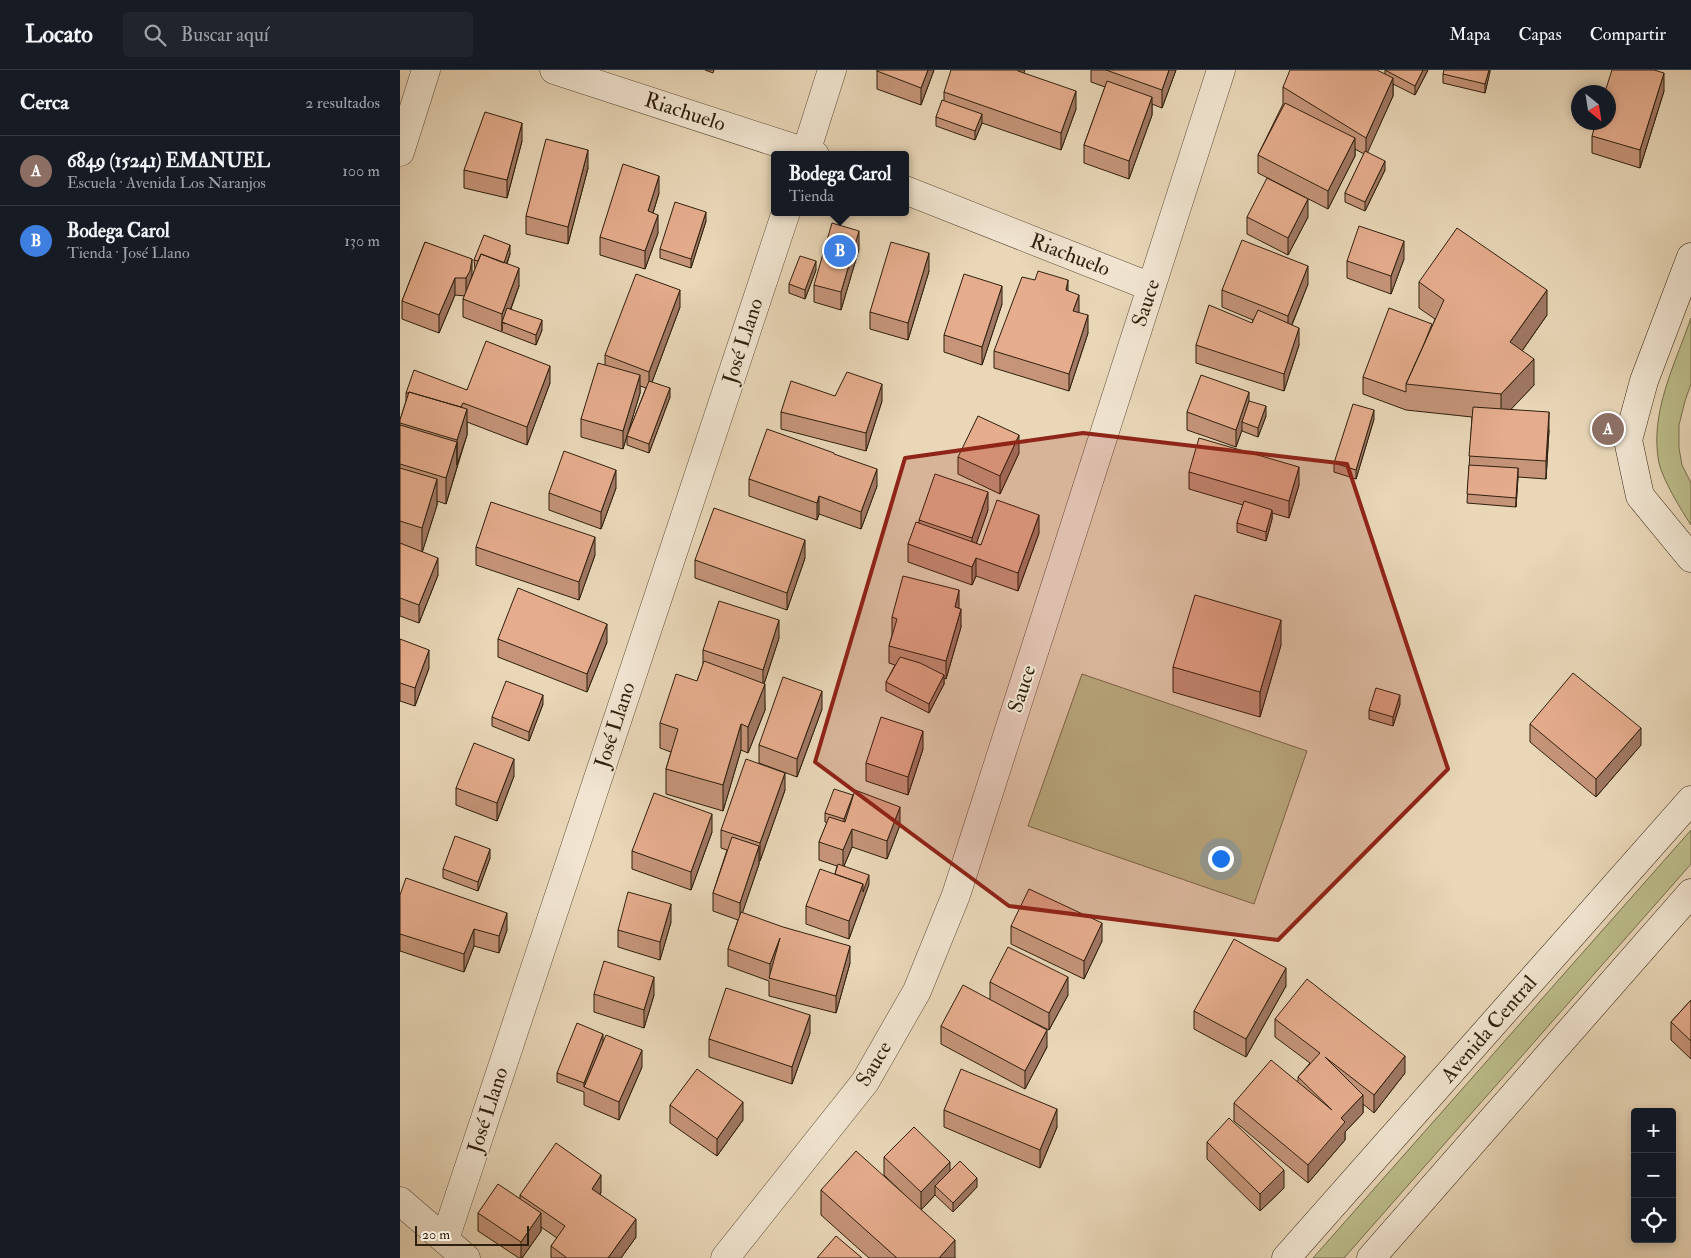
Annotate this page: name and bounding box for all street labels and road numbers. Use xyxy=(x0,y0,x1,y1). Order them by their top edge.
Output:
street label: Riachuelo xyxy=(641,86,729,138)
street label: Riachuelo xyxy=(1026,227,1114,283)
street label: Sauce xyxy=(1126,276,1166,330)
street label: José Llano xyxy=(716,295,770,388)
street label: Sauce xyxy=(1002,662,1042,716)
street label: José Llano xyxy=(588,679,642,772)
street label: Avenida Central xyxy=(1434,969,1543,1089)
street label: Sauce xyxy=(850,1036,898,1092)
street label: José Llano xyxy=(461,1064,515,1157)

